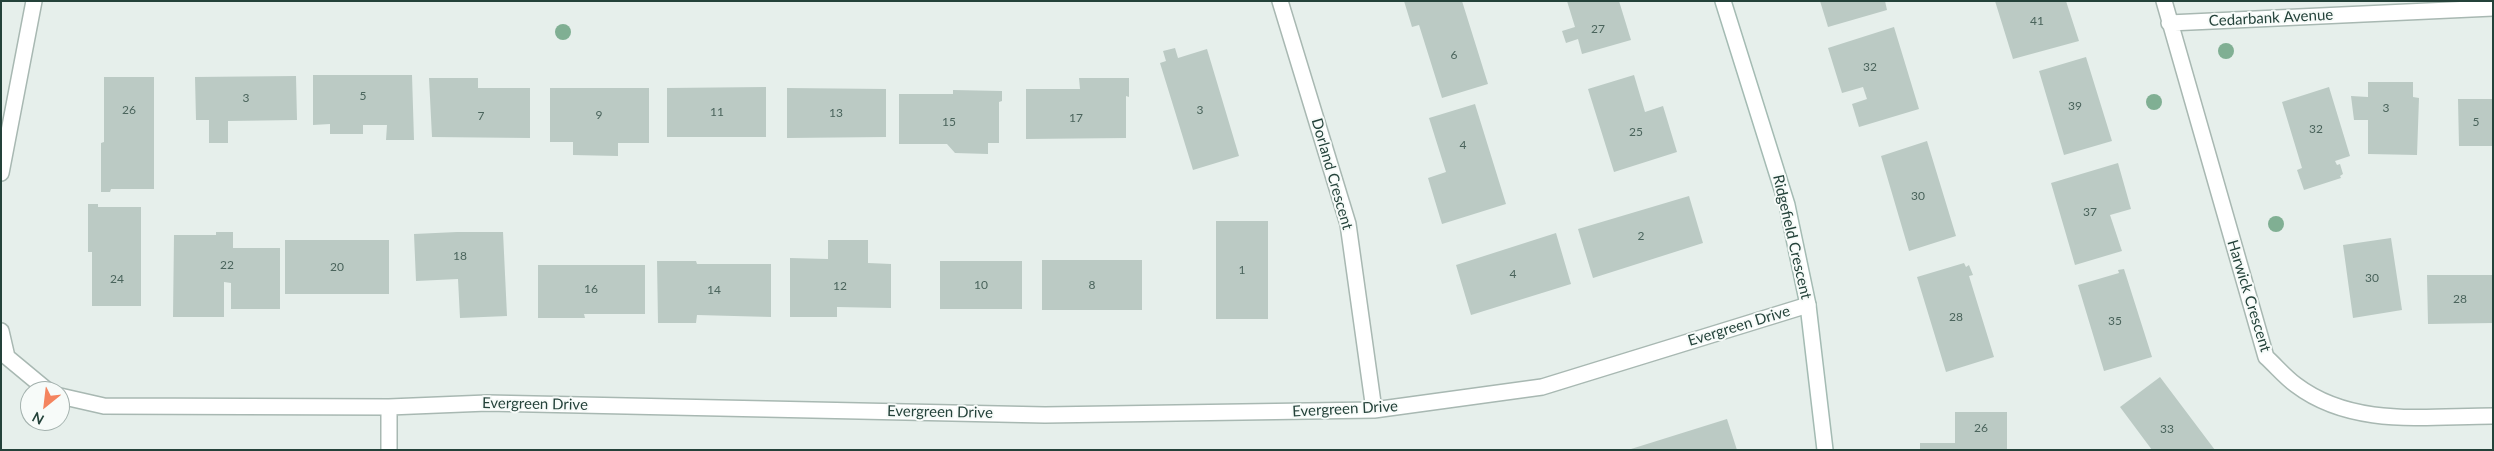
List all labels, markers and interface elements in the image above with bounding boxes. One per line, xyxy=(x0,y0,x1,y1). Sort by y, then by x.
street label: Cedarbank Avenue xyxy=(2208,6,2334,30)
house number: 41 xyxy=(2030,14,2044,28)
house number: 27 xyxy=(1591,22,1605,36)
house number: 6 xyxy=(1451,48,1457,62)
house number: 32 xyxy=(1863,60,1877,74)
house number: 5 xyxy=(360,89,366,103)
house number: 3 xyxy=(243,91,249,105)
house number: 39 xyxy=(2068,99,2082,113)
house number: 3 xyxy=(2383,101,2389,115)
house number: 26 xyxy=(122,103,136,117)
house number: 3 xyxy=(1197,103,1203,117)
house number: 11 xyxy=(710,105,724,119)
house number: 13 xyxy=(829,106,843,120)
house number: 9 xyxy=(596,108,602,122)
house number: 7 xyxy=(478,109,484,123)
house number: 17 xyxy=(1069,111,1083,125)
house number: 15 xyxy=(942,115,956,129)
house number: 5 xyxy=(2473,115,2479,129)
street label: Dorland Crescent xyxy=(1307,116,1357,232)
house number: 32 xyxy=(2309,122,2323,136)
house number: 25 xyxy=(1629,125,1643,139)
house number: 4 xyxy=(1460,138,1466,152)
street label: Ridgefield Crescent xyxy=(1769,173,1815,301)
house number: 30 xyxy=(1911,189,1925,203)
house number: 37 xyxy=(2083,205,2097,219)
house number: 2 xyxy=(1638,229,1644,243)
street label: Harwick Crescent xyxy=(2223,238,2275,354)
house number: 18 xyxy=(453,249,467,263)
house number: 22 xyxy=(220,258,234,272)
house number: 20 xyxy=(330,260,344,274)
house number: 1 xyxy=(1239,263,1245,277)
house number: 4 xyxy=(1510,267,1516,281)
house number: 30 xyxy=(2365,271,2379,285)
house number: 24 xyxy=(110,272,124,286)
house number: 10 xyxy=(974,278,988,292)
house number: 8 xyxy=(1089,278,1095,292)
house number: 12 xyxy=(833,279,847,293)
house number: 16 xyxy=(584,282,598,296)
house number: 14 xyxy=(707,283,721,297)
house number: 28 xyxy=(2453,292,2467,306)
street label: Evergreen Drive xyxy=(1686,302,1792,350)
house number: 28 xyxy=(1949,310,1963,324)
house number: 35 xyxy=(2108,314,2122,328)
north arrow xyxy=(20,381,70,431)
street label: Evergreen Drive xyxy=(482,394,588,414)
street label: Evergreen Drive xyxy=(1292,397,1398,421)
street label: Evergreen Drive xyxy=(887,402,993,422)
text: N xyxy=(29,409,47,429)
house number: 26 xyxy=(1974,421,1988,435)
house number: 33 xyxy=(2160,422,2174,436)

